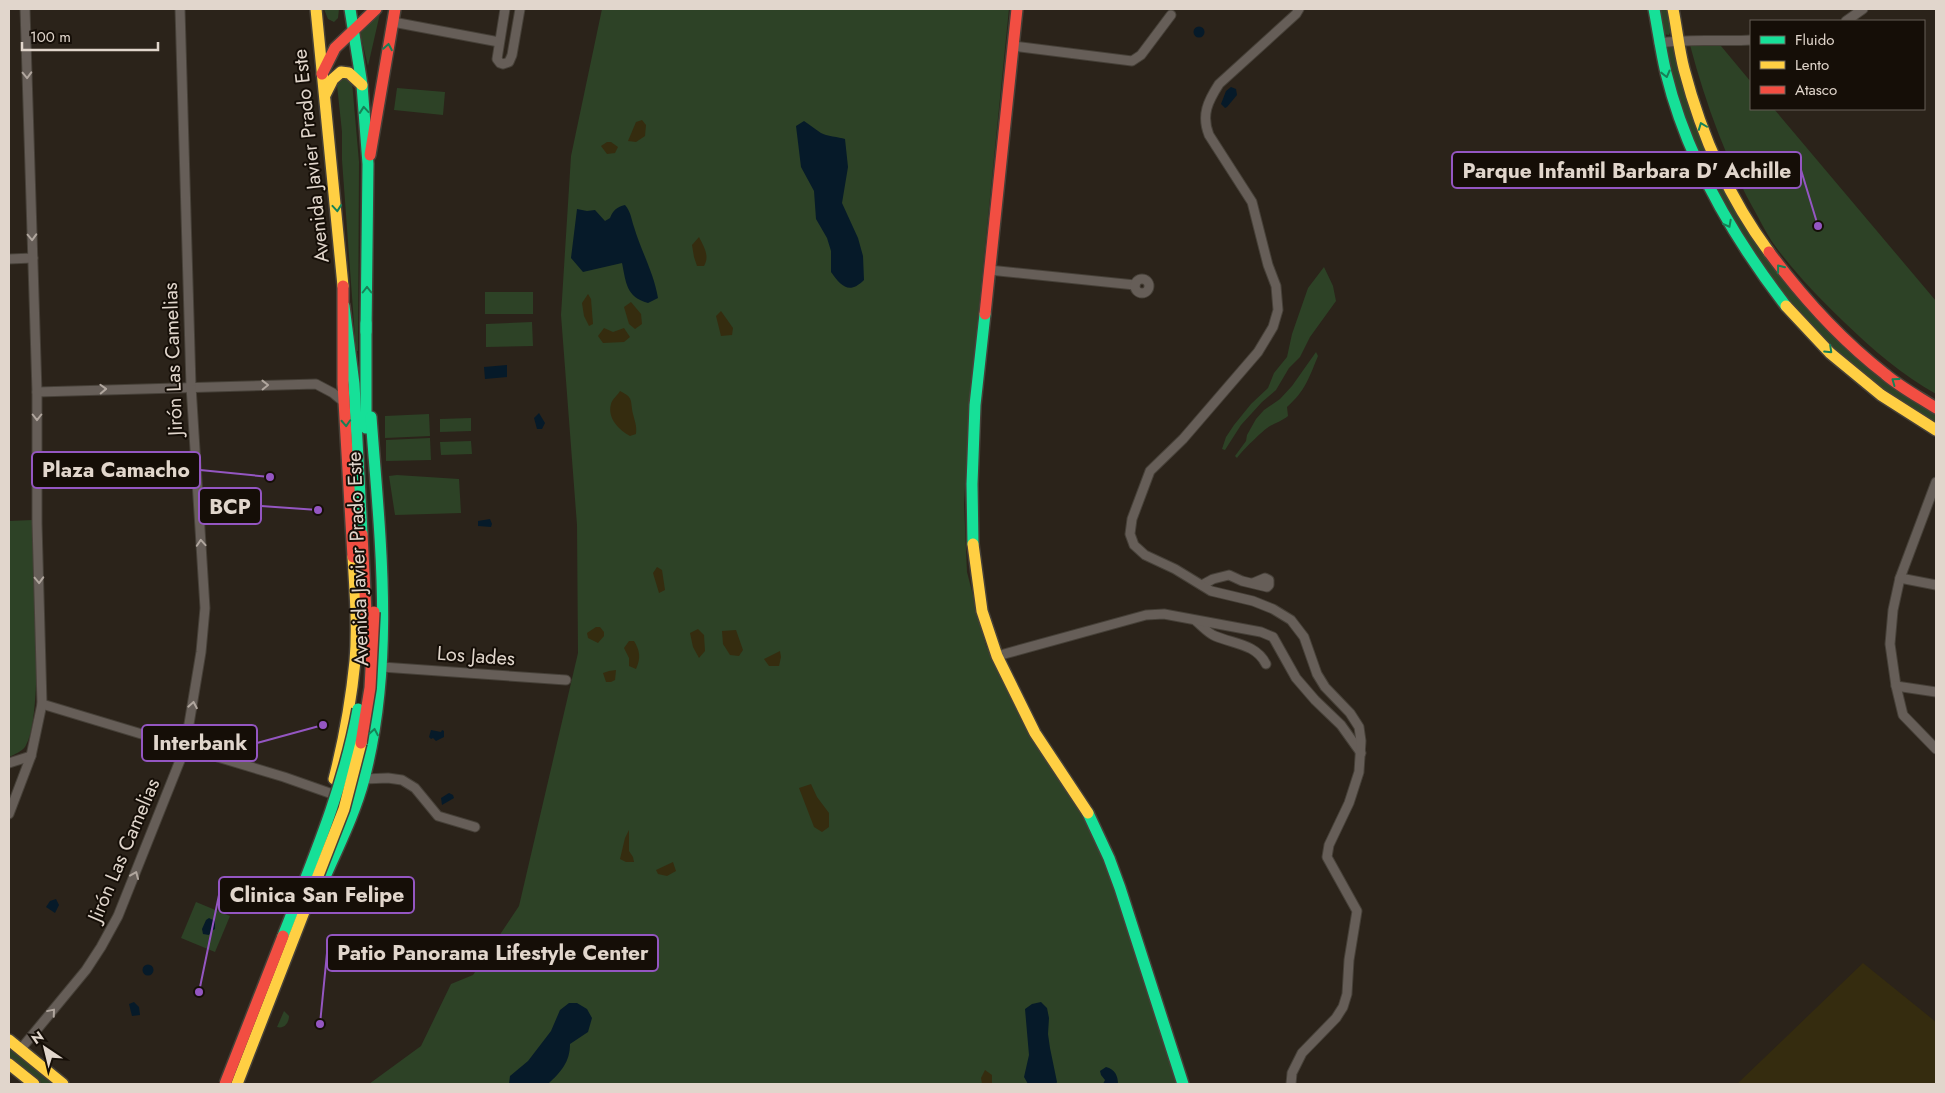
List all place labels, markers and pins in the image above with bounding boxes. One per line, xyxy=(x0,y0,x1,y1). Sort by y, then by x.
callout: Parque Infantil Barbara D' Achille xyxy=(1452,152,1801,188)
callout: Plaza Camacho xyxy=(32,452,200,488)
callout: BCP xyxy=(199,488,261,524)
callout: Interbank xyxy=(142,725,257,761)
callout: Clinica San Felipe xyxy=(219,877,414,913)
callout: Patio Panorama Lifestyle Center xyxy=(327,935,658,971)

